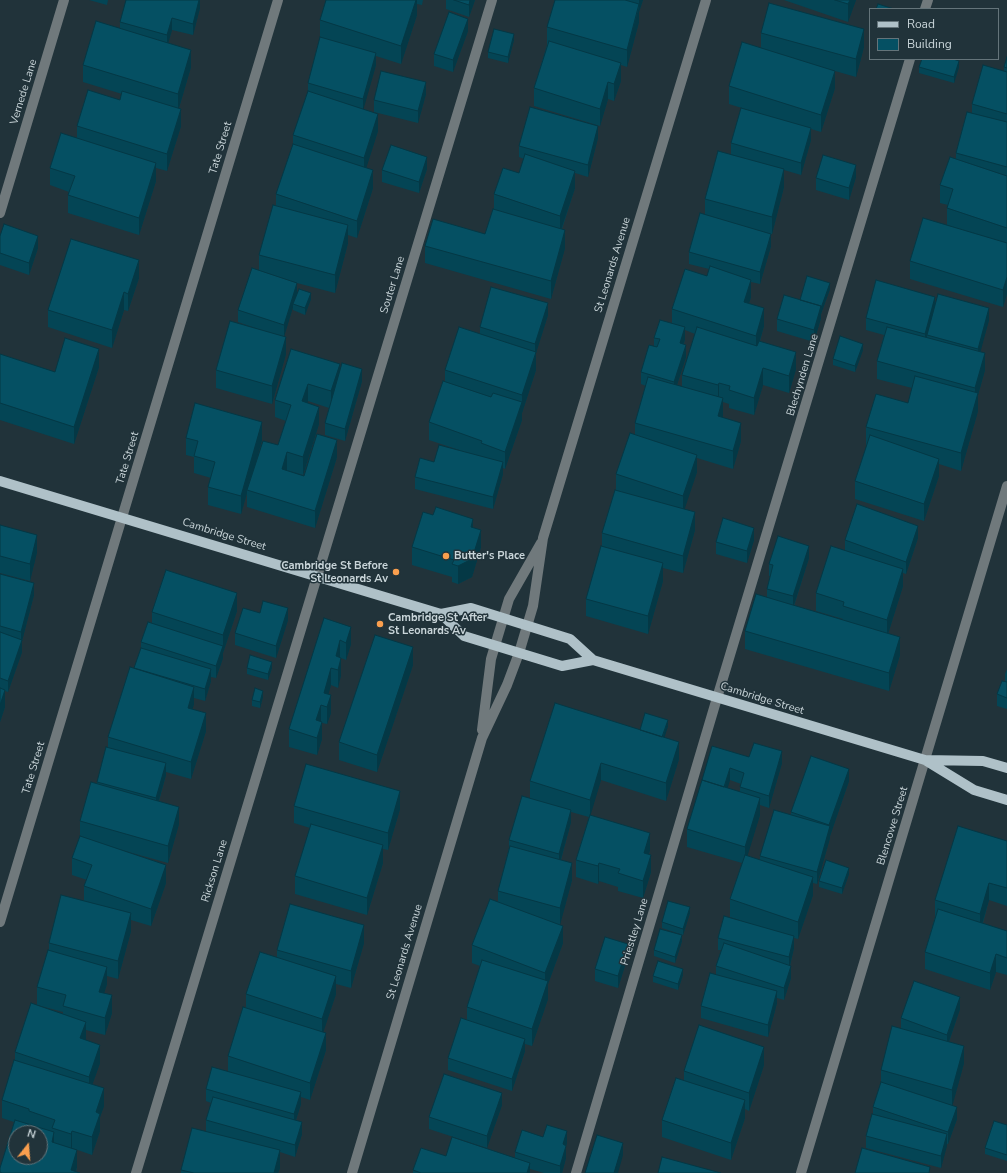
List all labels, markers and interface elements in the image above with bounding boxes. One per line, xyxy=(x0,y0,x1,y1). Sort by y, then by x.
legend xyxy=(869,8,999,60)
text: Road xyxy=(907,16,935,32)
text: Building xyxy=(907,36,952,52)
street label: Vernede Lane xyxy=(8,58,40,126)
street label: Tate Street xyxy=(207,120,235,176)
street label: St Leonards Avenue xyxy=(592,216,634,314)
street label: Souter Lane xyxy=(378,255,408,315)
street label: Blechynden Lane xyxy=(784,332,822,418)
street label: Tate Street xyxy=(114,430,142,486)
street label: Cambridge Street xyxy=(181,516,267,554)
place label: Butter's Place xyxy=(454,549,525,563)
marker: Butter's Place xyxy=(441,551,451,561)
place label: Cambridge St Before St Leonards Av xyxy=(281,559,388,585)
marker: Cambridge St Before St Leonards Av xyxy=(391,567,401,577)
place label: Cambridge St After St Leonards Av xyxy=(388,611,487,637)
marker: Cambridge St After St Leonards Av xyxy=(375,619,385,629)
street label: Cambridge Street xyxy=(719,680,805,718)
street label: Tate Street xyxy=(20,740,48,796)
street label: Blencowe Street xyxy=(875,785,911,867)
street label: Rickson Lane xyxy=(199,838,231,904)
street label: Priestley Lane xyxy=(619,897,651,967)
street label: St Leonards Avenue xyxy=(384,903,426,1001)
north arrow xyxy=(8,1125,48,1165)
text: N xyxy=(25,1126,37,1142)

